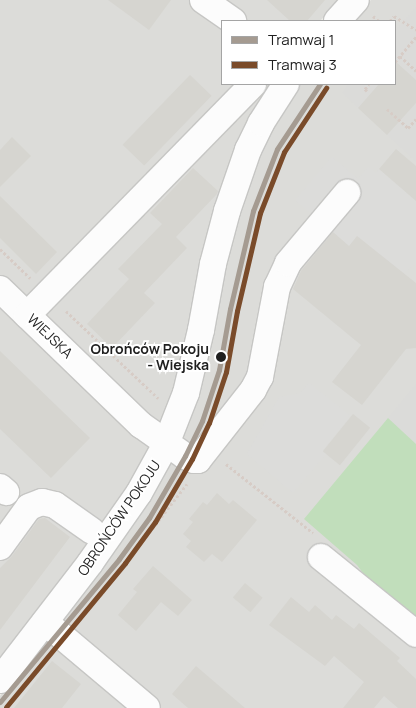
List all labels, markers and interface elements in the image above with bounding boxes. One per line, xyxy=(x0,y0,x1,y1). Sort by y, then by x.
legend xyxy=(221,20,396,85)
text: Tramwaj 1 xyxy=(268,29,334,50)
text: Tramwaj 3 xyxy=(268,54,337,75)
street label: WIEJSKA xyxy=(24,310,76,362)
place label: Obrońców Pokoju - Wiejska xyxy=(90,341,209,374)
marker: Obrońców Pokoju - Wiejska xyxy=(213,349,229,365)
street label: OBROŃCÓW POKOJU xyxy=(74,457,164,579)

